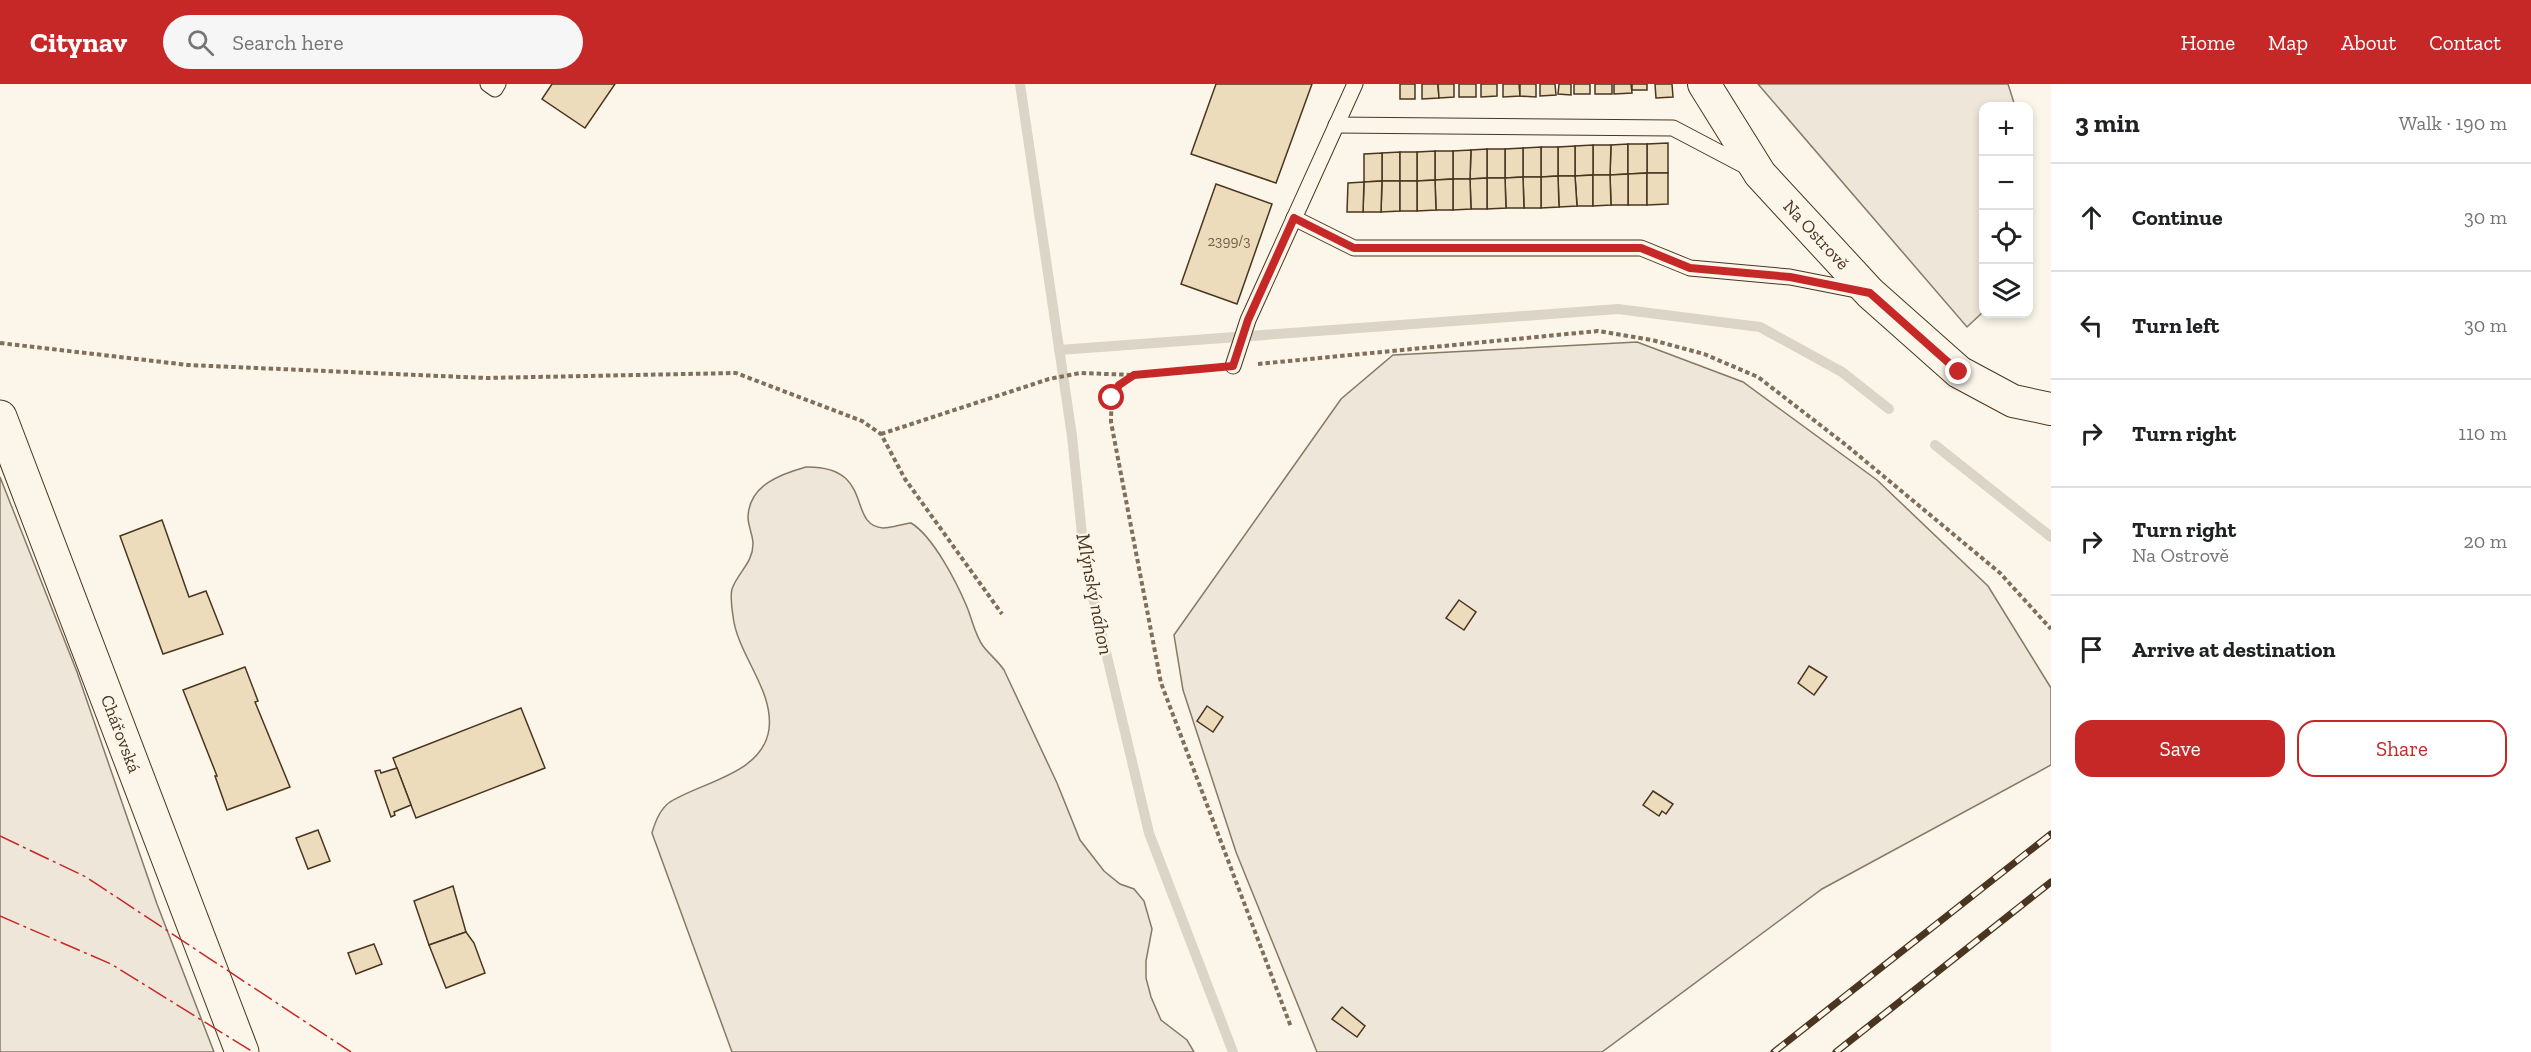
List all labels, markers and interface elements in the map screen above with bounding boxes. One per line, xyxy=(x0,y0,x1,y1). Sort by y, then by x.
search box xyxy=(163,15,583,69)
text: Citynav xyxy=(30,26,127,59)
icon: search xyxy=(184,26,217,59)
text: Search here xyxy=(232,29,344,56)
text: Home xyxy=(2181,30,2235,55)
text: Map xyxy=(2268,30,2308,55)
text: About xyxy=(2341,30,2396,55)
text: Contact xyxy=(2429,30,2501,55)
map controls xyxy=(1979,102,2033,318)
button: + xyxy=(1979,102,2033,156)
text: 3 min xyxy=(2075,107,2140,139)
text: Walk · 190 m xyxy=(2399,111,2507,135)
button: − xyxy=(1979,156,2033,210)
street label: Na Ostrově xyxy=(1779,195,1854,274)
icon: ahead xyxy=(2075,201,2108,234)
text: Continue xyxy=(2132,204,2223,231)
text: 30 m xyxy=(2464,205,2507,229)
button: locate xyxy=(1979,210,2033,264)
house number: 2399/3 xyxy=(1207,232,1251,250)
button: layers xyxy=(1979,264,2033,318)
icon: left xyxy=(2075,309,2108,342)
text: Turn left xyxy=(2132,312,2219,339)
text: 30 m xyxy=(2464,313,2507,337)
route end xyxy=(1945,358,1971,384)
route start xyxy=(1098,384,1124,410)
icon: right xyxy=(2075,417,2108,450)
text: Turn right xyxy=(2132,420,2236,447)
text: 110 m xyxy=(2458,421,2507,445)
text: Turn right xyxy=(2132,516,2236,543)
icon: right xyxy=(2075,525,2108,558)
text: 20 m xyxy=(2463,529,2507,553)
water label: Mlýnský náhon xyxy=(1071,531,1119,657)
text: Na Ostrově xyxy=(2132,543,2229,567)
icon: arrive xyxy=(2075,633,2108,666)
text: Arrive at destination xyxy=(2132,636,2335,663)
street label: Chářovská xyxy=(96,692,146,776)
button: Save xyxy=(2075,720,2285,777)
button: Share xyxy=(2297,720,2507,777)

